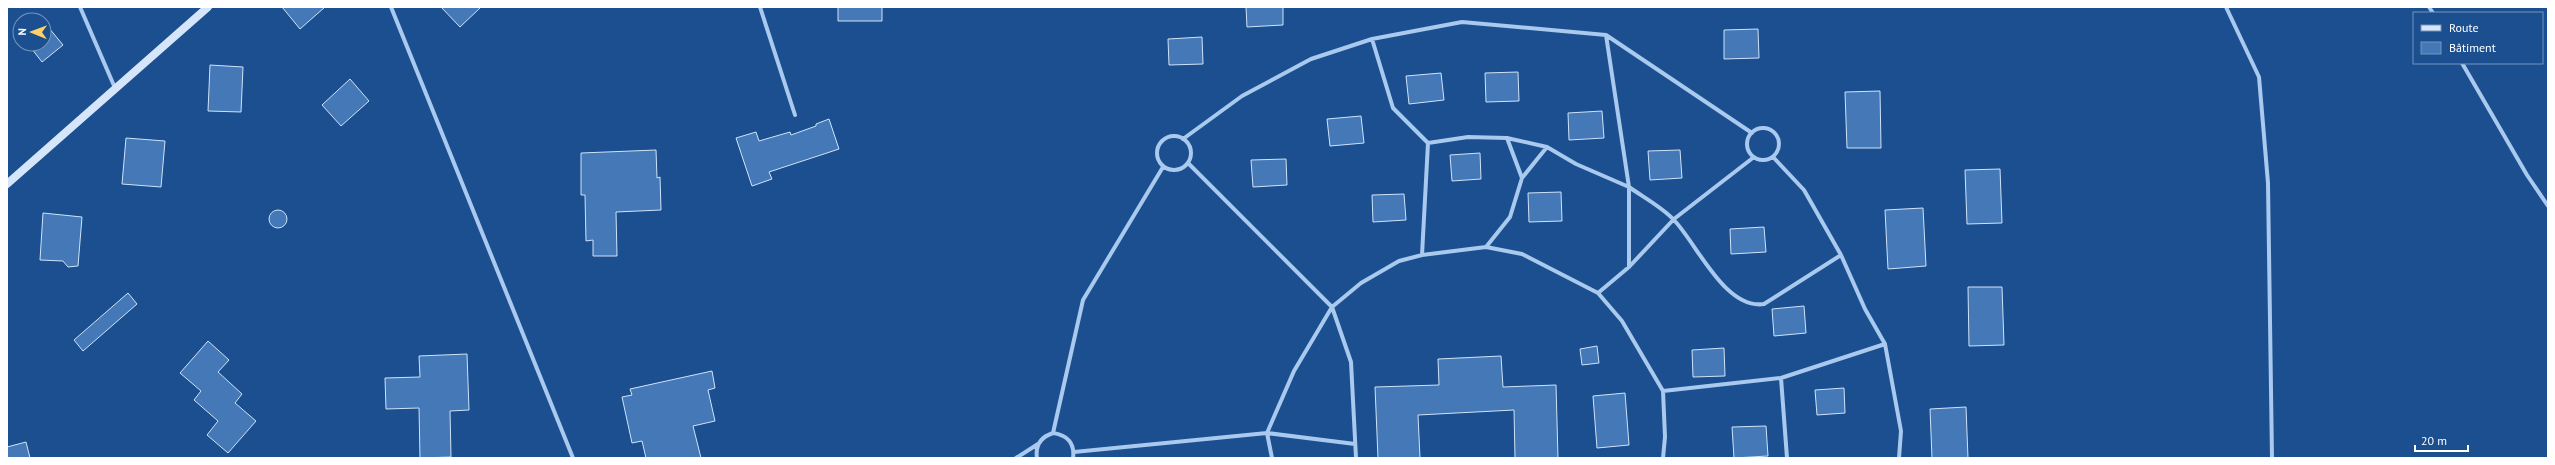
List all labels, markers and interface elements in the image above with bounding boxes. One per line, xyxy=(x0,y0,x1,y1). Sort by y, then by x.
north arrow xyxy=(12,12,52,52)
legend xyxy=(2413,12,2543,64)
text: Route xyxy=(2449,20,2479,35)
text: N xyxy=(15,28,29,36)
text: Bâtiment xyxy=(2449,40,2496,55)
scale bar xyxy=(2415,427,2468,453)
text: 20 m xyxy=(2421,433,2447,448)

